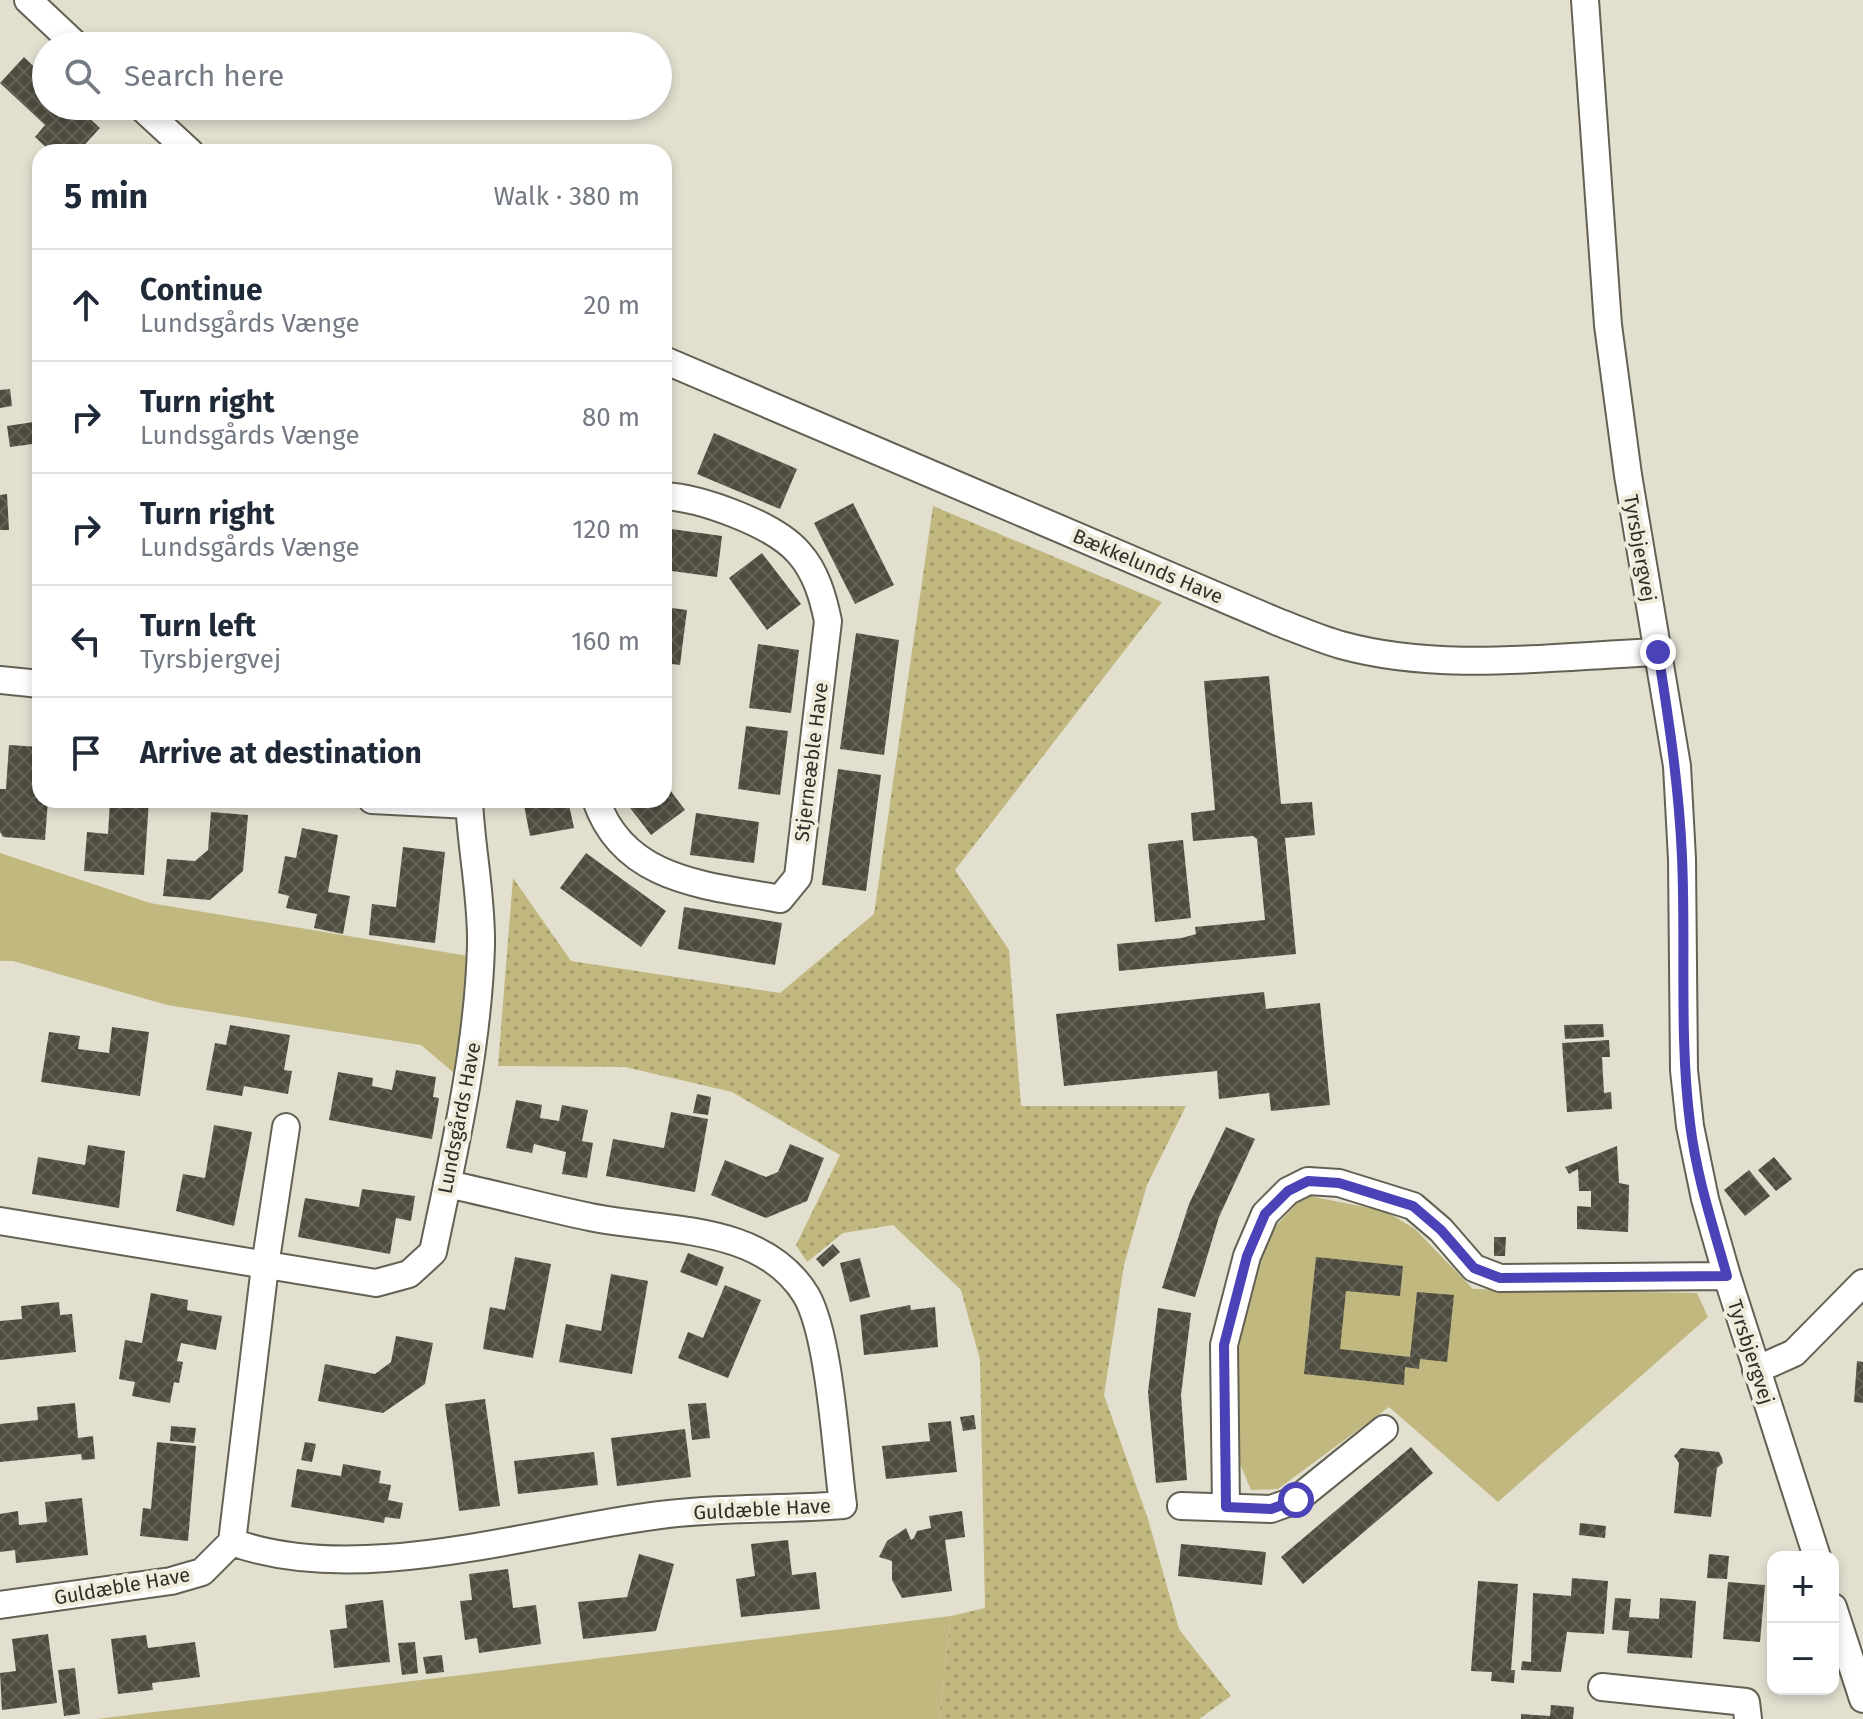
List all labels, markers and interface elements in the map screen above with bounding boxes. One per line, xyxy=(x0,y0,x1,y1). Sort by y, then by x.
search box xyxy=(32,32,672,120)
icon: search xyxy=(60,54,104,98)
text: Search here xyxy=(124,58,284,94)
text: 5 min xyxy=(64,176,148,217)
text: Walk · 380 m xyxy=(493,181,640,212)
text: Continue xyxy=(140,272,263,308)
icon: ahead xyxy=(64,283,108,327)
text: 20 m xyxy=(583,290,640,321)
text: Lundsgårds Vænge xyxy=(140,308,360,339)
text: Turn right xyxy=(140,384,275,420)
icon: right xyxy=(64,395,108,439)
text: 80 m xyxy=(582,402,640,433)
text: Lundsgårds Vænge xyxy=(140,420,360,451)
street label: Tyrsbjergvej xyxy=(1619,492,1661,604)
text: Turn right xyxy=(140,496,275,532)
icon: right xyxy=(64,507,108,551)
text: 120 m xyxy=(572,514,640,545)
street label: Bækkelunds Have xyxy=(1069,524,1227,608)
text: Lundsgårds Vænge xyxy=(140,532,360,563)
text: Turn left xyxy=(140,608,256,644)
icon: left xyxy=(64,619,108,663)
text: 160 m xyxy=(571,626,640,657)
route end xyxy=(1640,634,1676,670)
text: Tyrsbjergvej xyxy=(140,644,281,675)
street label: Stjerneæble Have xyxy=(789,681,833,843)
icon: arrive xyxy=(64,731,108,775)
text: Arrive at destination xyxy=(140,735,422,771)
street label: Lundsgårds Have xyxy=(433,1040,485,1196)
street label: Tyrsbjergvej xyxy=(1723,1297,1779,1407)
route start xyxy=(1278,1482,1314,1518)
street label: Guldæble Have xyxy=(693,1493,831,1525)
map controls xyxy=(1767,1551,1839,1695)
button: + xyxy=(1767,1551,1839,1623)
street label: Guldæble Have xyxy=(52,1562,192,1610)
button: − xyxy=(1767,1623,1839,1695)

